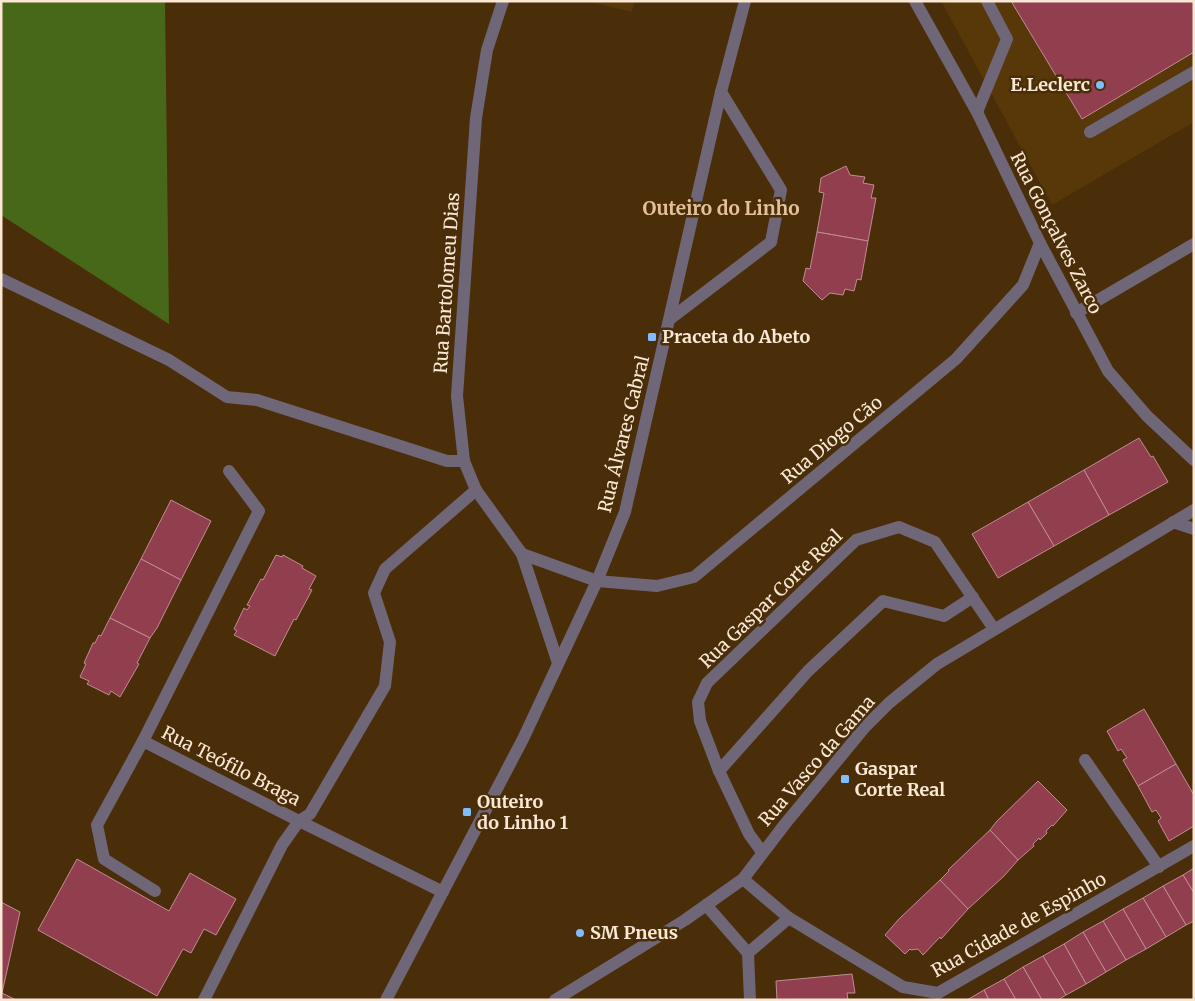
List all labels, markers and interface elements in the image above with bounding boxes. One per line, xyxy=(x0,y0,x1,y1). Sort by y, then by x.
place label: E.Leclerc xyxy=(1010,73,1090,96)
marker: E.Leclerc xyxy=(1094,79,1106,91)
street label: Rua Gonçalves Zarco xyxy=(1006,148,1107,318)
street label: Rua Bartolomeu Dias xyxy=(429,191,464,374)
district label: Outeiro do Linho xyxy=(642,196,800,220)
place label: Praceta do Abeto xyxy=(662,325,810,348)
marker: Praceta do Abeto xyxy=(646,331,658,343)
street label: Rua Álvares Cabral xyxy=(593,352,654,515)
street label: Rua Diogo Cão xyxy=(776,391,887,489)
street label: Rua Gaspar Corte Real xyxy=(694,524,847,673)
street label: Rua Vasco da Gama xyxy=(754,690,880,831)
street label: Rua Teófilo Braga xyxy=(158,721,305,811)
place label: Gaspar Corte Real xyxy=(855,757,945,801)
marker: Gaspar Corte Real xyxy=(839,773,851,785)
place label: Outeiro do Linho 1 xyxy=(477,790,568,834)
marker: Outeiro do Linho 1 xyxy=(461,806,473,818)
street label: Rua Cidade de Espinho xyxy=(927,867,1110,982)
place label: SM Pneus xyxy=(590,921,678,944)
marker: SM Pneus xyxy=(574,927,586,939)

